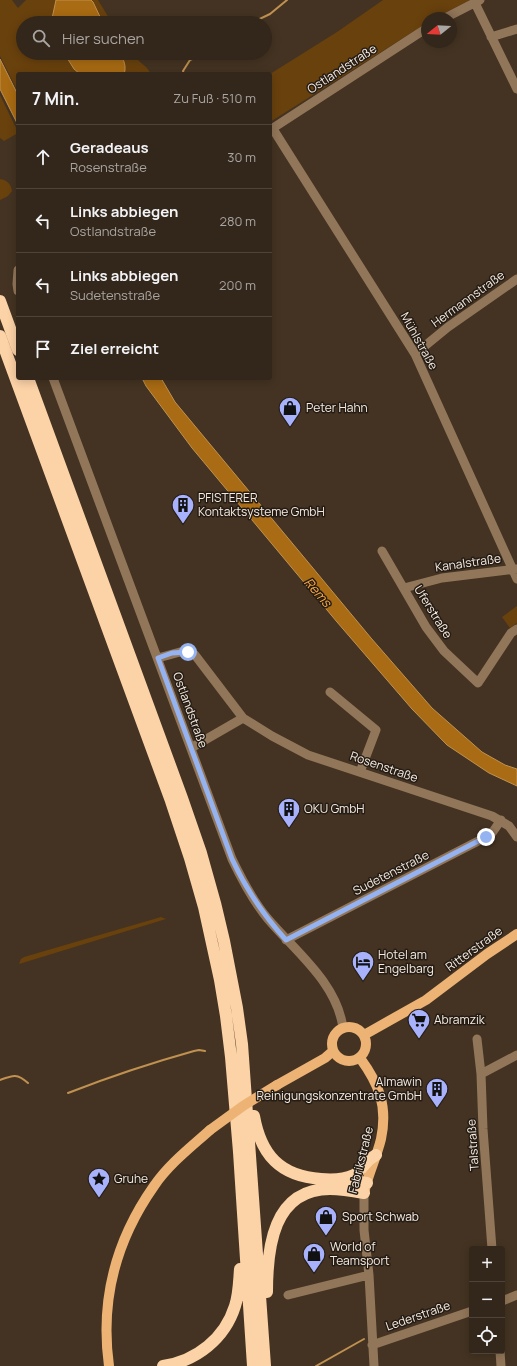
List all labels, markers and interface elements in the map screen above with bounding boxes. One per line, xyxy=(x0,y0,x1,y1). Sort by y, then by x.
north arrow xyxy=(421,12,457,48)
search box xyxy=(16,16,272,60)
icon: search xyxy=(30,27,52,49)
text: Hier suchen xyxy=(62,28,144,49)
street label: Ostlandstraße xyxy=(304,40,380,97)
text: 7 Min. xyxy=(32,87,80,110)
text: Zu Fuß · 510 m xyxy=(173,89,256,107)
text: Geradeaus xyxy=(70,137,149,158)
icon: ahead xyxy=(32,146,54,168)
text: 30 m xyxy=(227,148,256,166)
text: Rosenstraße xyxy=(70,158,147,176)
text: Links abbiegen xyxy=(70,201,178,222)
icon: left xyxy=(32,210,54,232)
text: 280 m xyxy=(219,212,256,230)
text: Ostlandstraße xyxy=(70,222,156,240)
text: Links abbiegen xyxy=(70,265,178,286)
street label: Hermannstraße xyxy=(428,266,508,331)
icon: left xyxy=(32,274,54,296)
text: 200 m xyxy=(219,276,256,294)
text: Sudetenstraße xyxy=(70,286,160,304)
street label: Mühlstraße xyxy=(397,309,442,373)
icon: arrive xyxy=(32,338,54,360)
text: Ziel erreicht xyxy=(70,338,159,359)
shop icon: Peter Hahn xyxy=(277,395,303,428)
place label: Peter Hahn xyxy=(306,399,368,416)
place label: PFISTERER Kontaktsysteme GmbH xyxy=(198,489,325,520)
building icon: PFISTERER Kontaktsysteme GmbH xyxy=(170,492,196,525)
street label: Kanalstraße xyxy=(434,549,502,576)
water label: Rems xyxy=(300,573,337,611)
street label: Uferstraße xyxy=(410,582,456,642)
route start xyxy=(179,643,197,661)
street label: Ostlandstraße xyxy=(169,670,212,750)
street label: Rosenstraße xyxy=(348,747,420,786)
building icon: OKU GmbH xyxy=(276,796,302,829)
place label: OKU GmbH xyxy=(304,800,365,817)
route end xyxy=(477,828,495,846)
street label: Sudetenstraße xyxy=(350,846,432,899)
street label: Ritterstraße xyxy=(442,922,506,975)
place label: Hotel am Engelbarg xyxy=(378,946,434,977)
hotel icon: Hotel am Engelbarg xyxy=(350,949,376,982)
supermarket icon: Abramzik xyxy=(406,1007,432,1040)
place label: Abramzik xyxy=(434,1011,486,1028)
place label: Almawin Reinigungskonzentrate GmbH xyxy=(257,1073,422,1104)
building icon: Almawin Reinigungskonzentrate GmbH xyxy=(424,1076,450,1109)
street label: Talstraße xyxy=(462,1119,483,1171)
street label: Fabrikstraße xyxy=(344,1125,377,1195)
place icon: Gruhe xyxy=(86,1166,112,1199)
place label: Gruhe xyxy=(114,1170,148,1187)
shop icon: Sport Schwab xyxy=(313,1204,339,1237)
place label: Sport Schwab xyxy=(342,1208,419,1225)
place label: World of Teamsport xyxy=(330,1238,390,1269)
shop icon: World of Teamsport xyxy=(301,1241,327,1274)
map controls xyxy=(469,1246,505,1354)
button: + xyxy=(469,1246,505,1282)
button: − xyxy=(469,1282,505,1318)
street label: Lederstraße xyxy=(383,1297,452,1335)
button: locate xyxy=(469,1318,505,1354)

